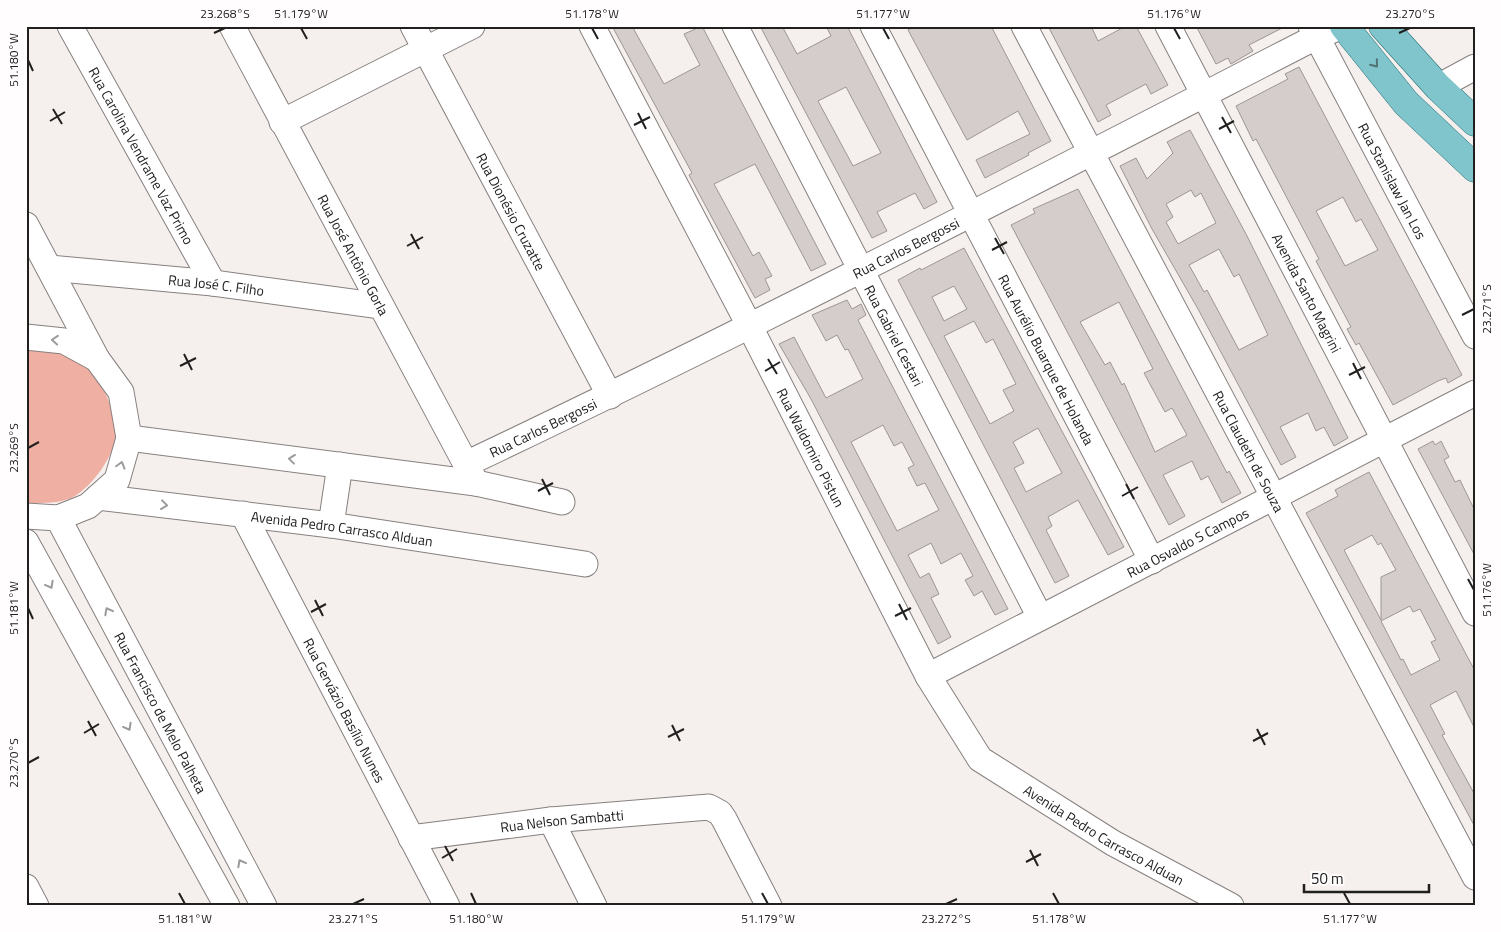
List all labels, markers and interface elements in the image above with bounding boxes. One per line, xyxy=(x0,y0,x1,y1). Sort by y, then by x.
text: 23.268°S xyxy=(200,4,250,23)
text: 51.179°W xyxy=(274,4,328,23)
text: 51.178°W xyxy=(565,4,619,23)
text: 51.177°W xyxy=(856,4,910,23)
text: 51.176°W xyxy=(1147,4,1201,23)
text: 23.270°S xyxy=(1385,4,1435,23)
text: 51.180°W xyxy=(4,33,23,87)
one-way arrow xyxy=(1369,58,1377,67)
street label: Rua Carolina Vendrame Vaz Primo xyxy=(84,63,200,248)
street label: Rua Stanislaw Jan Los xyxy=(1353,119,1432,243)
street label: Rua Dionésio Cruzatte xyxy=(472,149,552,274)
street label: Rua José Antônio Gorla xyxy=(313,190,395,319)
street label: Rua Carlos Bergossi xyxy=(849,212,962,283)
street label: Avenida Santo Magrini xyxy=(1268,229,1347,356)
street label: Rua José C. Filho xyxy=(167,268,266,300)
street label: Rua Aurélio Buarque de Holanda xyxy=(994,270,1100,448)
street label: Rua Gabriel Cestari xyxy=(860,281,929,390)
text: 23.271°S xyxy=(1477,284,1496,334)
one-way arrow xyxy=(51,334,59,345)
street label: Rua Waldomiro Pistun xyxy=(772,384,851,511)
street label: Rua Claudeth de Souza xyxy=(1208,387,1290,515)
street label: Rua Carlos Bergossi xyxy=(485,392,600,462)
text: 23.269°S xyxy=(4,423,23,473)
one-way arrow xyxy=(288,454,296,464)
one-way arrow xyxy=(115,460,126,469)
one-way arrow xyxy=(160,499,168,510)
street label: Rua Osvaldo S Campos xyxy=(1123,501,1252,582)
street label: Avenida Pedro Carrasco Alduan xyxy=(250,505,434,551)
text: 51.176°W xyxy=(1477,563,1496,617)
one-way arrow xyxy=(44,579,54,588)
text: 51.181°W xyxy=(4,581,23,635)
one-way arrow xyxy=(104,607,114,616)
street label: Rua Francisco de Melo Palheta xyxy=(110,628,213,797)
street label: Rua Gervázio Basílio Nunes xyxy=(299,634,391,786)
one-way arrow xyxy=(122,722,132,731)
text: 23.270°S xyxy=(4,738,23,788)
street label: Avenida Pedro Carrasco Alduan xyxy=(1020,779,1188,890)
street label: Rua Nelson Sambatti xyxy=(499,804,624,837)
one-way arrow xyxy=(238,859,248,868)
scale bar xyxy=(1304,862,1428,894)
text: 50 m xyxy=(1311,867,1344,890)
text: 51.181°W xyxy=(158,909,212,928)
text: 23.271°S xyxy=(328,909,378,928)
text: 51.180°W xyxy=(449,909,503,928)
text: 51.179°W xyxy=(741,909,795,928)
text: 23.272°S xyxy=(921,909,971,928)
text: 51.178°W xyxy=(1032,909,1086,928)
text: 51.177°W xyxy=(1323,909,1377,928)

